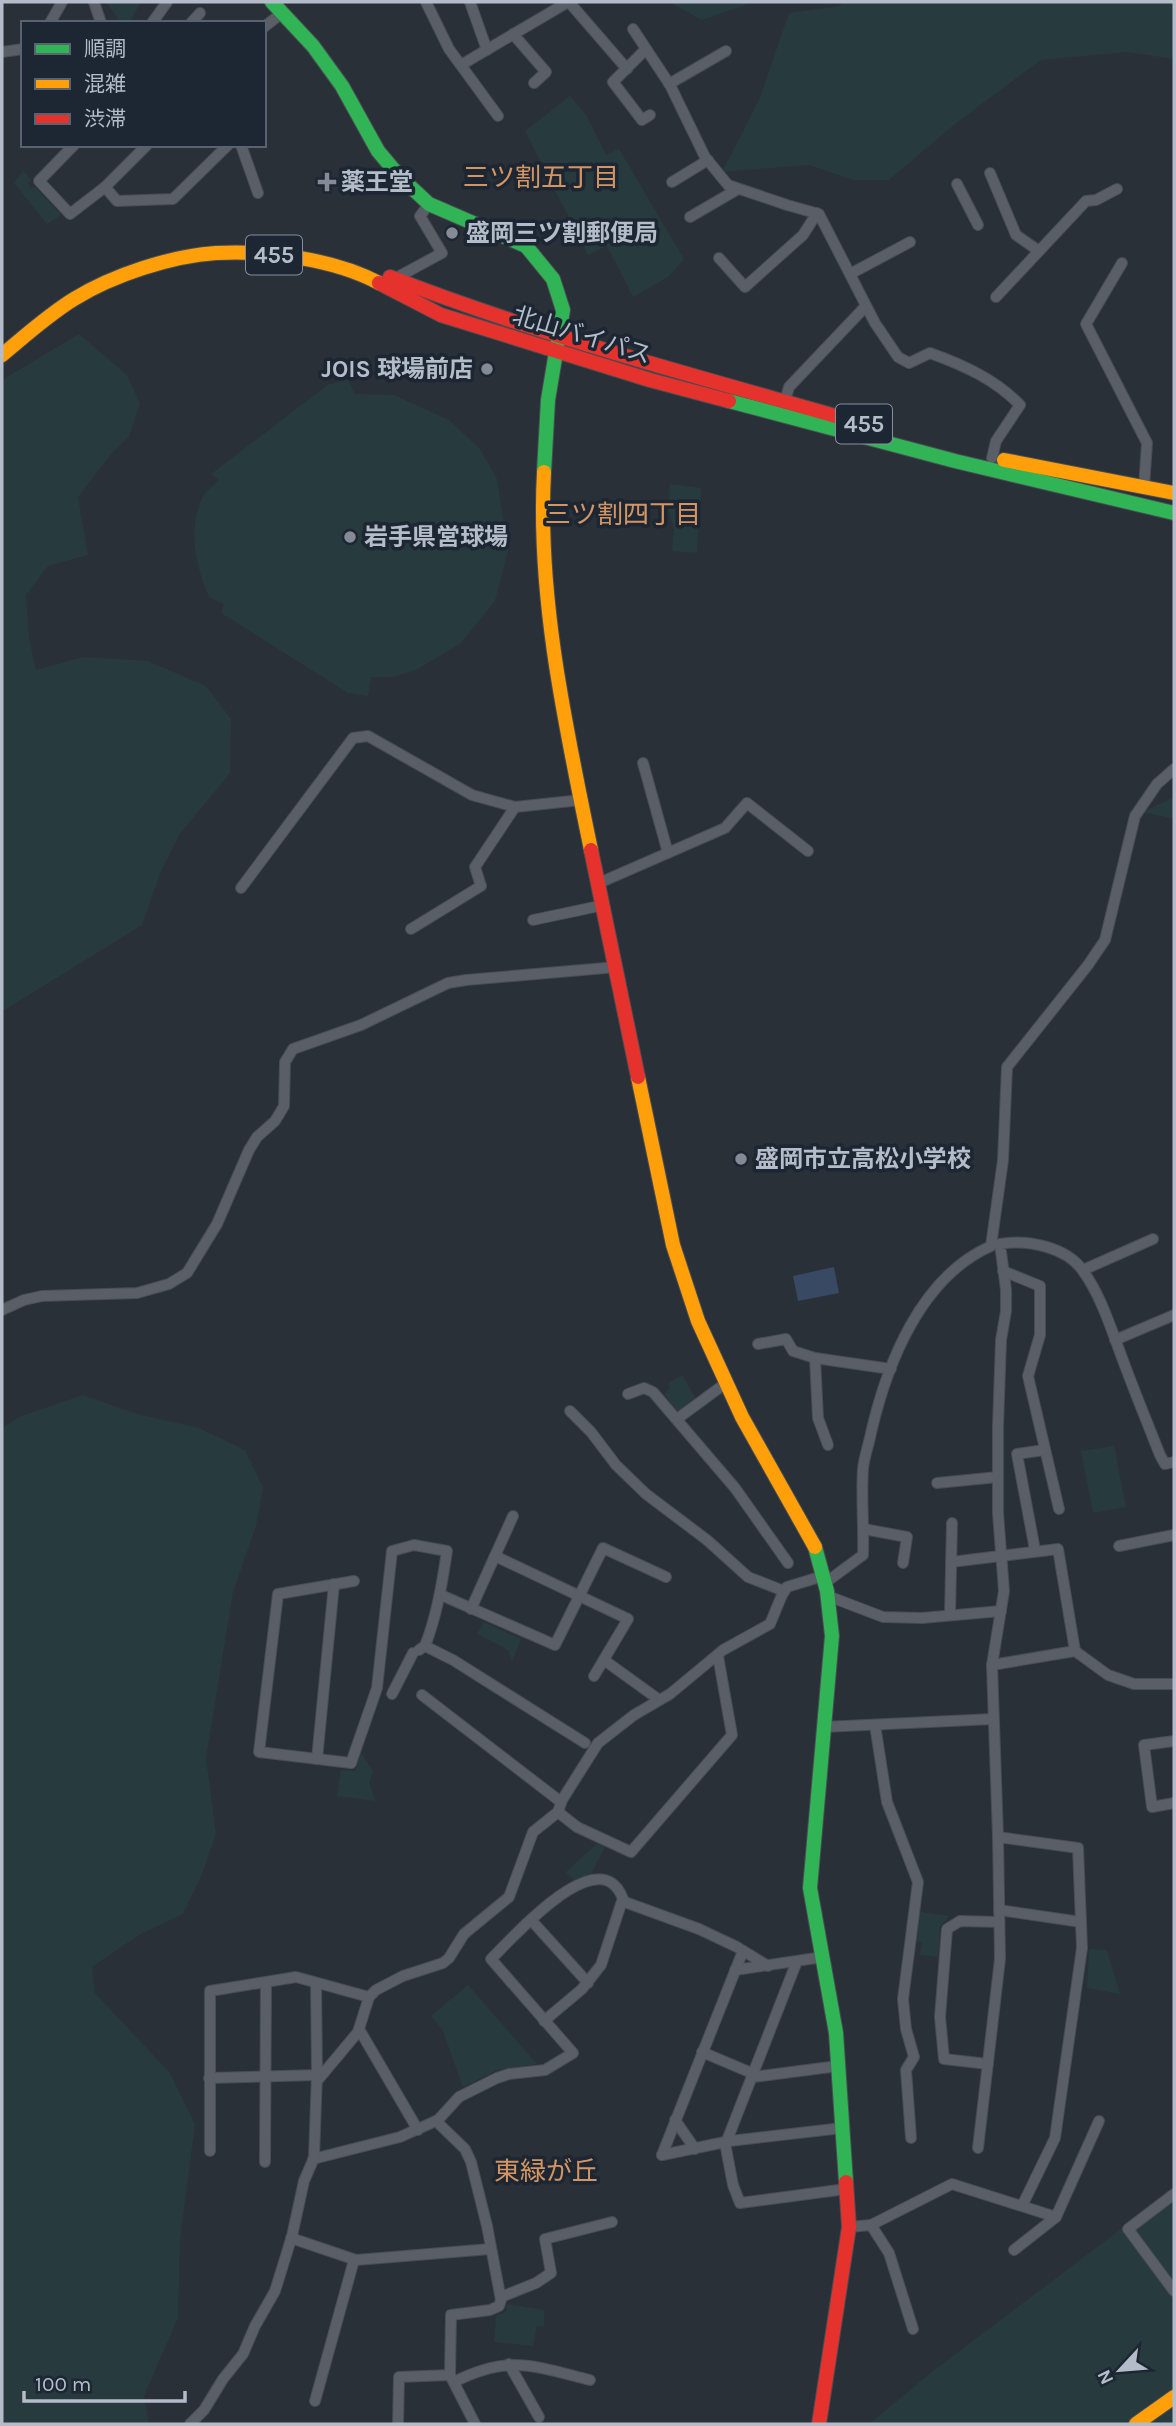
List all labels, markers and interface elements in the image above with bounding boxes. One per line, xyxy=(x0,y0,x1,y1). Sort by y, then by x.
legend xyxy=(21,21,266,147)
text: 順調 xyxy=(84,37,126,61)
text: 混雑 xyxy=(84,72,126,96)
text: 渋滞 xyxy=(84,107,126,131)
district label: 三ツ割五丁目 xyxy=(463,162,619,193)
place label: 薬王堂 xyxy=(341,168,413,196)
marker: 薬王堂 xyxy=(319,174,335,190)
place label: 盛岡三ツ割郵便局 xyxy=(466,219,658,247)
marker: 盛岡三ツ割郵便局 xyxy=(444,225,460,241)
road number: 455 xyxy=(246,236,302,274)
street label: 北山バイパス xyxy=(509,301,655,369)
place label: JOIS 球場前店 xyxy=(321,355,473,383)
marker: JOIS 球場前店 xyxy=(479,361,495,377)
road number: 455 xyxy=(836,404,892,444)
district label: 三ツ割四丁目 xyxy=(545,499,701,530)
place label: 岩手県営球場 xyxy=(364,523,508,551)
marker: 岩手県営球場 xyxy=(342,529,358,545)
place label: 盛岡市立高松小学校 xyxy=(755,1145,971,1173)
marker: 盛岡市立高松小学校 xyxy=(733,1151,749,1167)
district label: 東緑が丘 xyxy=(494,2156,598,2187)
north arrow xyxy=(1085,2335,1155,2405)
scale bar xyxy=(24,2360,186,2404)
text: N xyxy=(1093,2366,1118,2388)
text: 100 m xyxy=(35,2372,92,2396)

